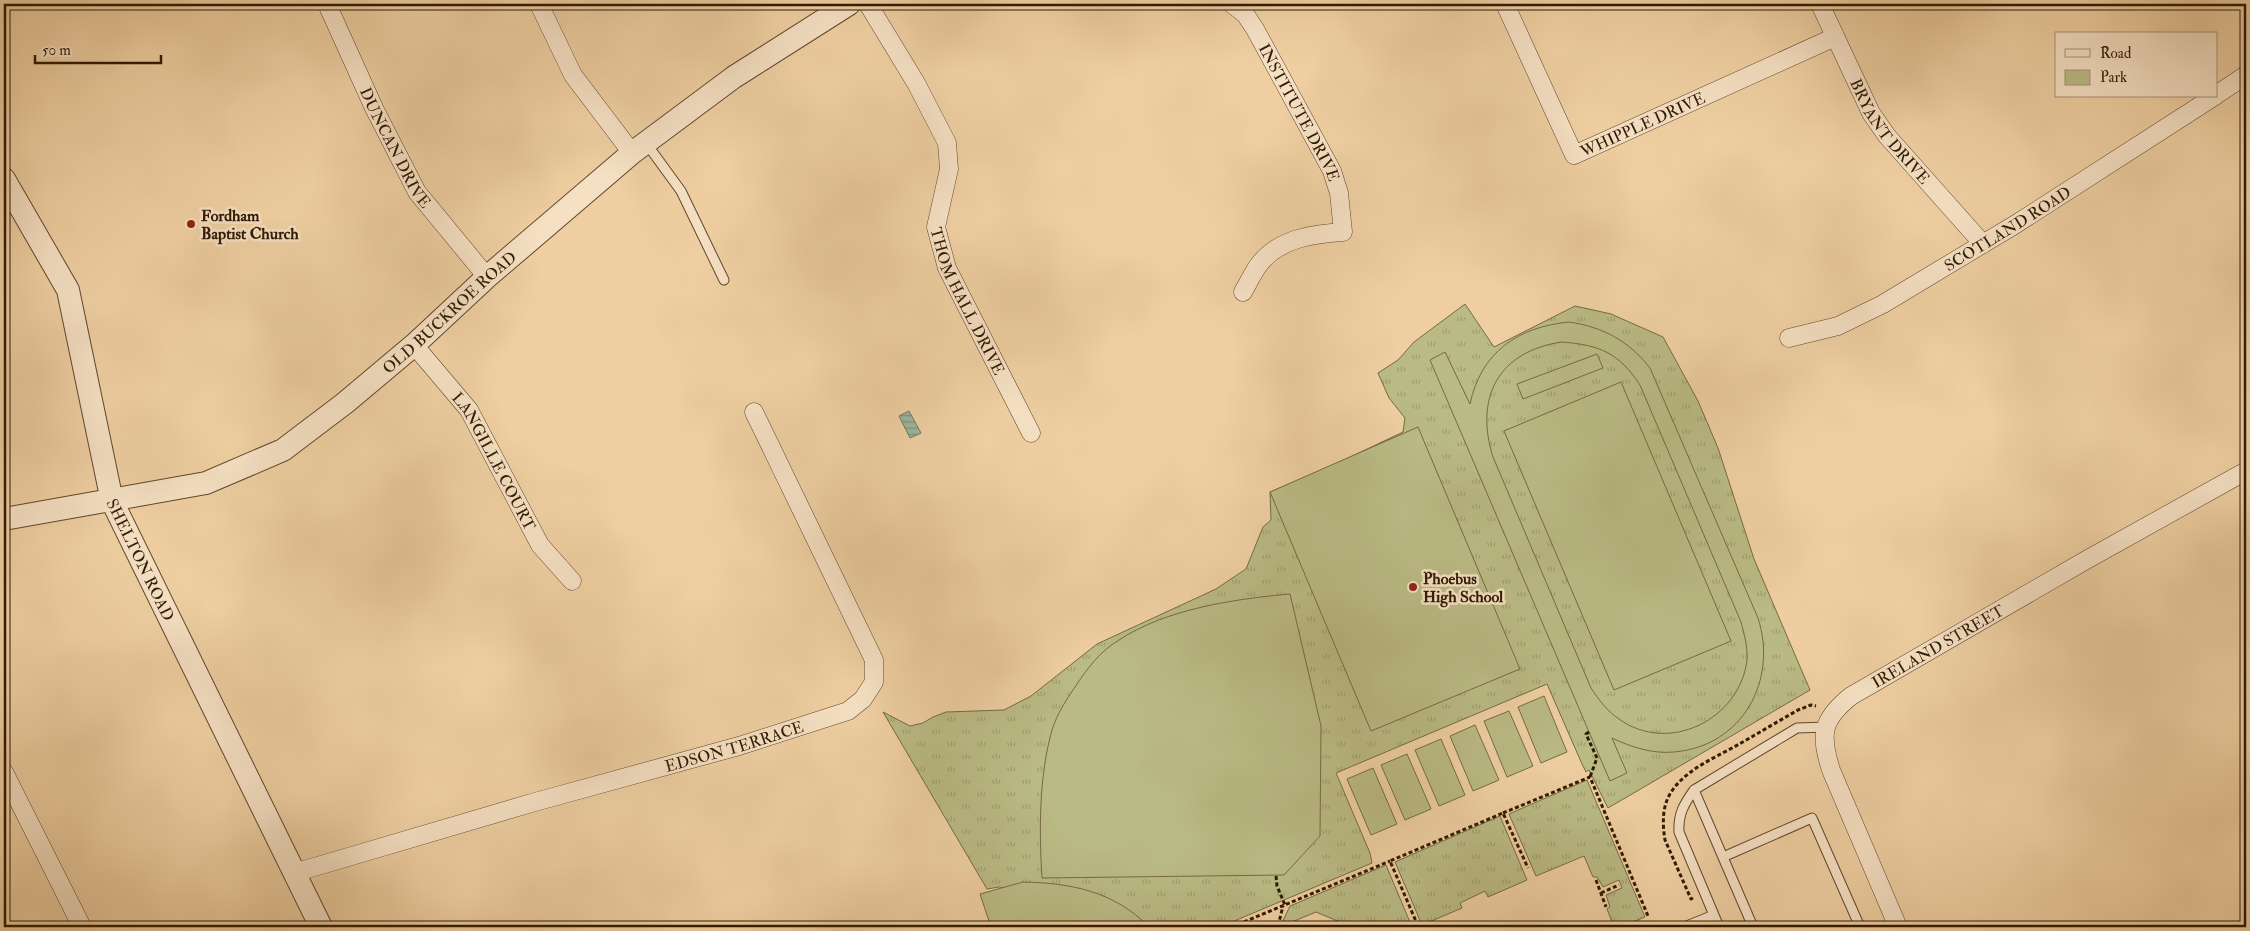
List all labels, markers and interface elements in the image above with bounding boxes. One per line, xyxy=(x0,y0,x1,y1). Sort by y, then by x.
scale bar xyxy=(35,32,161,64)
legend xyxy=(2055,32,2218,98)
street label: INSTITUTE DRIVE xyxy=(1254,40,1344,184)
text: 50 m xyxy=(42,41,71,60)
text: Road xyxy=(2100,44,2132,63)
text: Park xyxy=(2100,68,2127,87)
street label: BRYANT DRIVE xyxy=(1845,76,1934,188)
street label: DUNCAN DRIVE xyxy=(355,84,435,212)
street label: WHIPPLE DRIVE xyxy=(1576,88,1708,162)
street label: SCOTLAND ROAD xyxy=(1941,182,2075,276)
place label: Fordham Baptist Church xyxy=(201,206,299,245)
marker: Fordham Baptist Church xyxy=(185,218,197,230)
street label: THOM HALL DRIVE xyxy=(926,225,1009,378)
street label: OLD BUCKROE ROAD xyxy=(379,247,521,378)
street label: LANGILLE COURT xyxy=(447,388,540,534)
street label: SHELTON ROAD xyxy=(101,496,178,625)
place label: Phoebus High School xyxy=(1423,569,1504,608)
marker: Phoebus High School xyxy=(1407,581,1419,593)
street label: IRELAND STREET xyxy=(1868,601,2008,693)
street label: EDSON TERRACE xyxy=(663,717,806,777)

